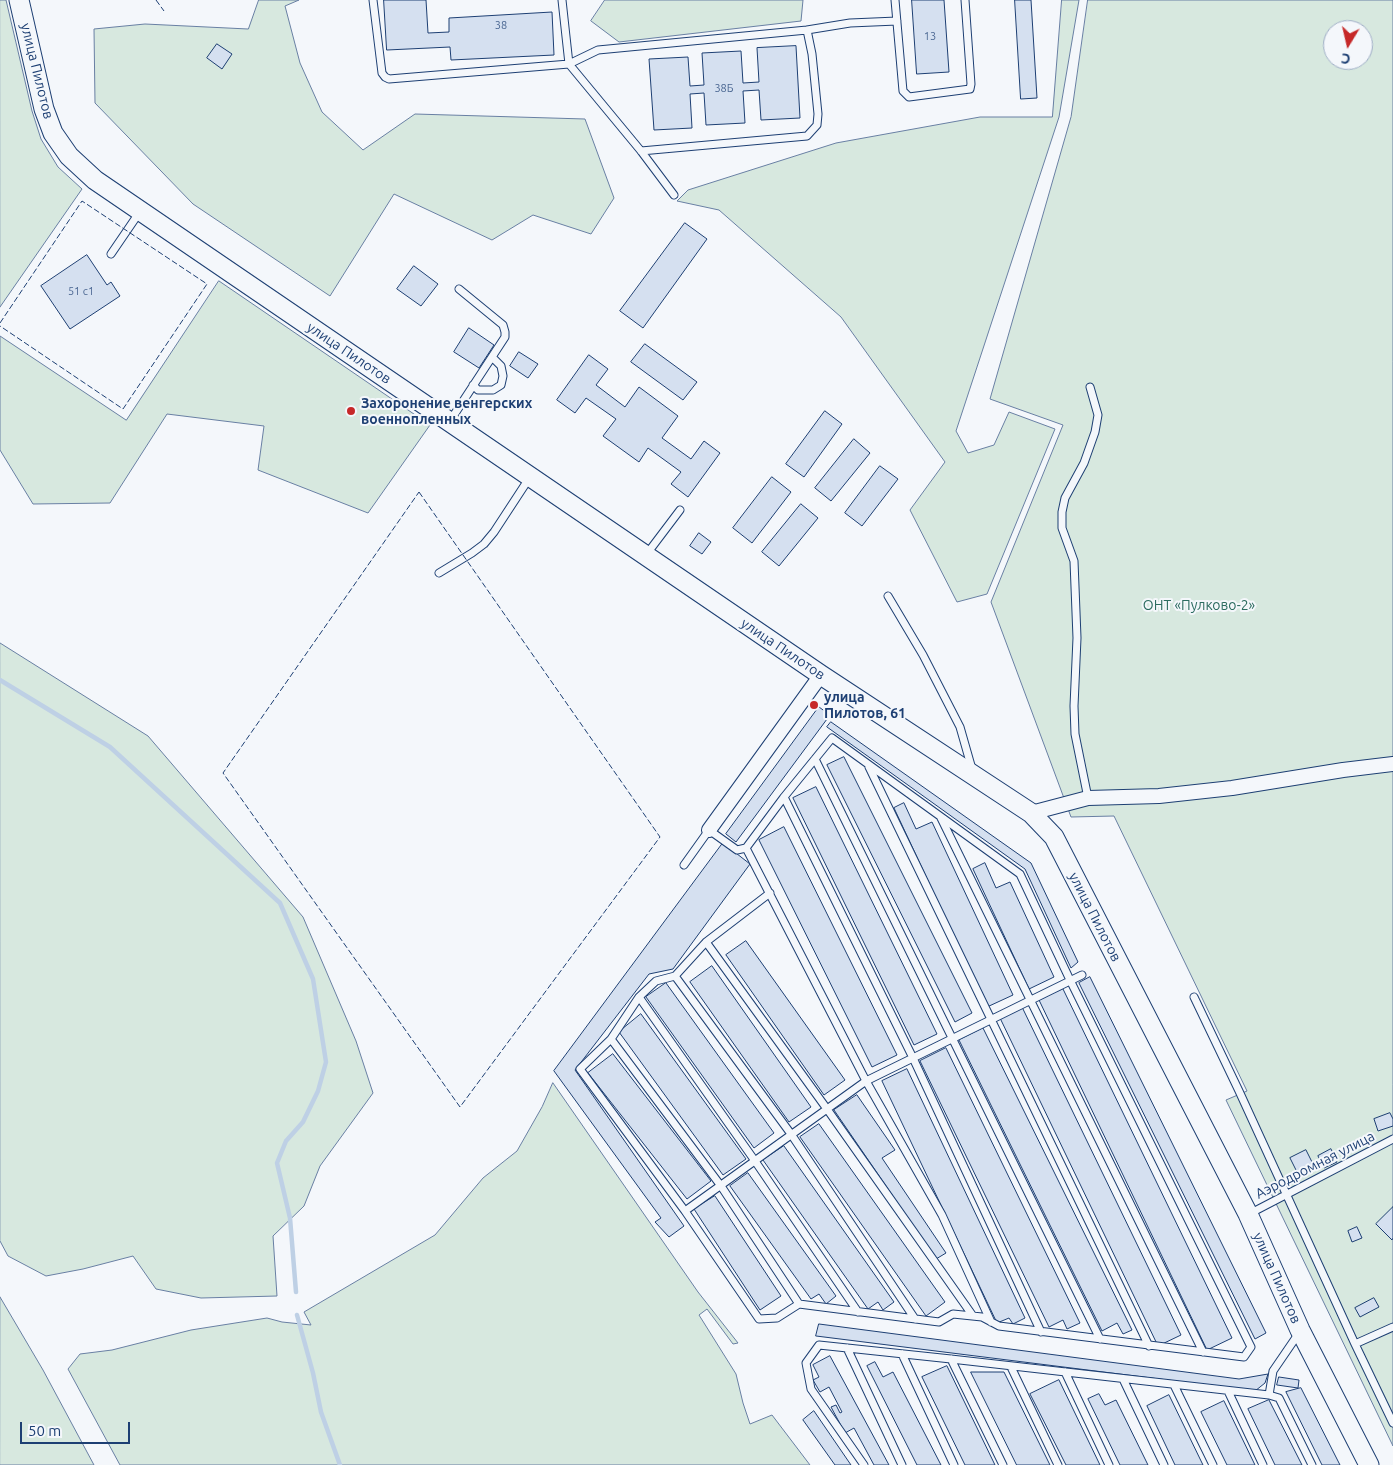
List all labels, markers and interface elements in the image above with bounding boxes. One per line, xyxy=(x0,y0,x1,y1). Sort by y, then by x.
house number: 38 xyxy=(495,18,507,32)
north arrow xyxy=(1323,20,1373,70)
street label: улица Пилотов xyxy=(17,21,57,121)
house number: 13 xyxy=(924,29,936,43)
text: С xyxy=(1340,50,1351,67)
house number: 38Б xyxy=(714,81,734,95)
house number: 51 с1 xyxy=(68,284,94,298)
street label: улица Пилотов xyxy=(304,319,394,387)
place label: Захоронение венгерских военнопленных xyxy=(361,395,532,428)
marker: Захоронение венгерских военнопленных xyxy=(345,405,357,417)
park label: ОНТ «Пулково-2» xyxy=(1143,597,1255,613)
street label: улица Пилотов xyxy=(738,615,828,683)
place label: улица Пилотов, 61 xyxy=(824,689,906,722)
marker: улица Пилотов, 61 xyxy=(808,699,820,711)
street label: улица Пилотов xyxy=(1065,870,1125,964)
street label: Аэродромная улица xyxy=(1253,1128,1377,1202)
street label: улица Пилотов xyxy=(1249,1230,1305,1326)
scale bar xyxy=(22,1412,132,1444)
text: 50 m xyxy=(28,1422,61,1439)

